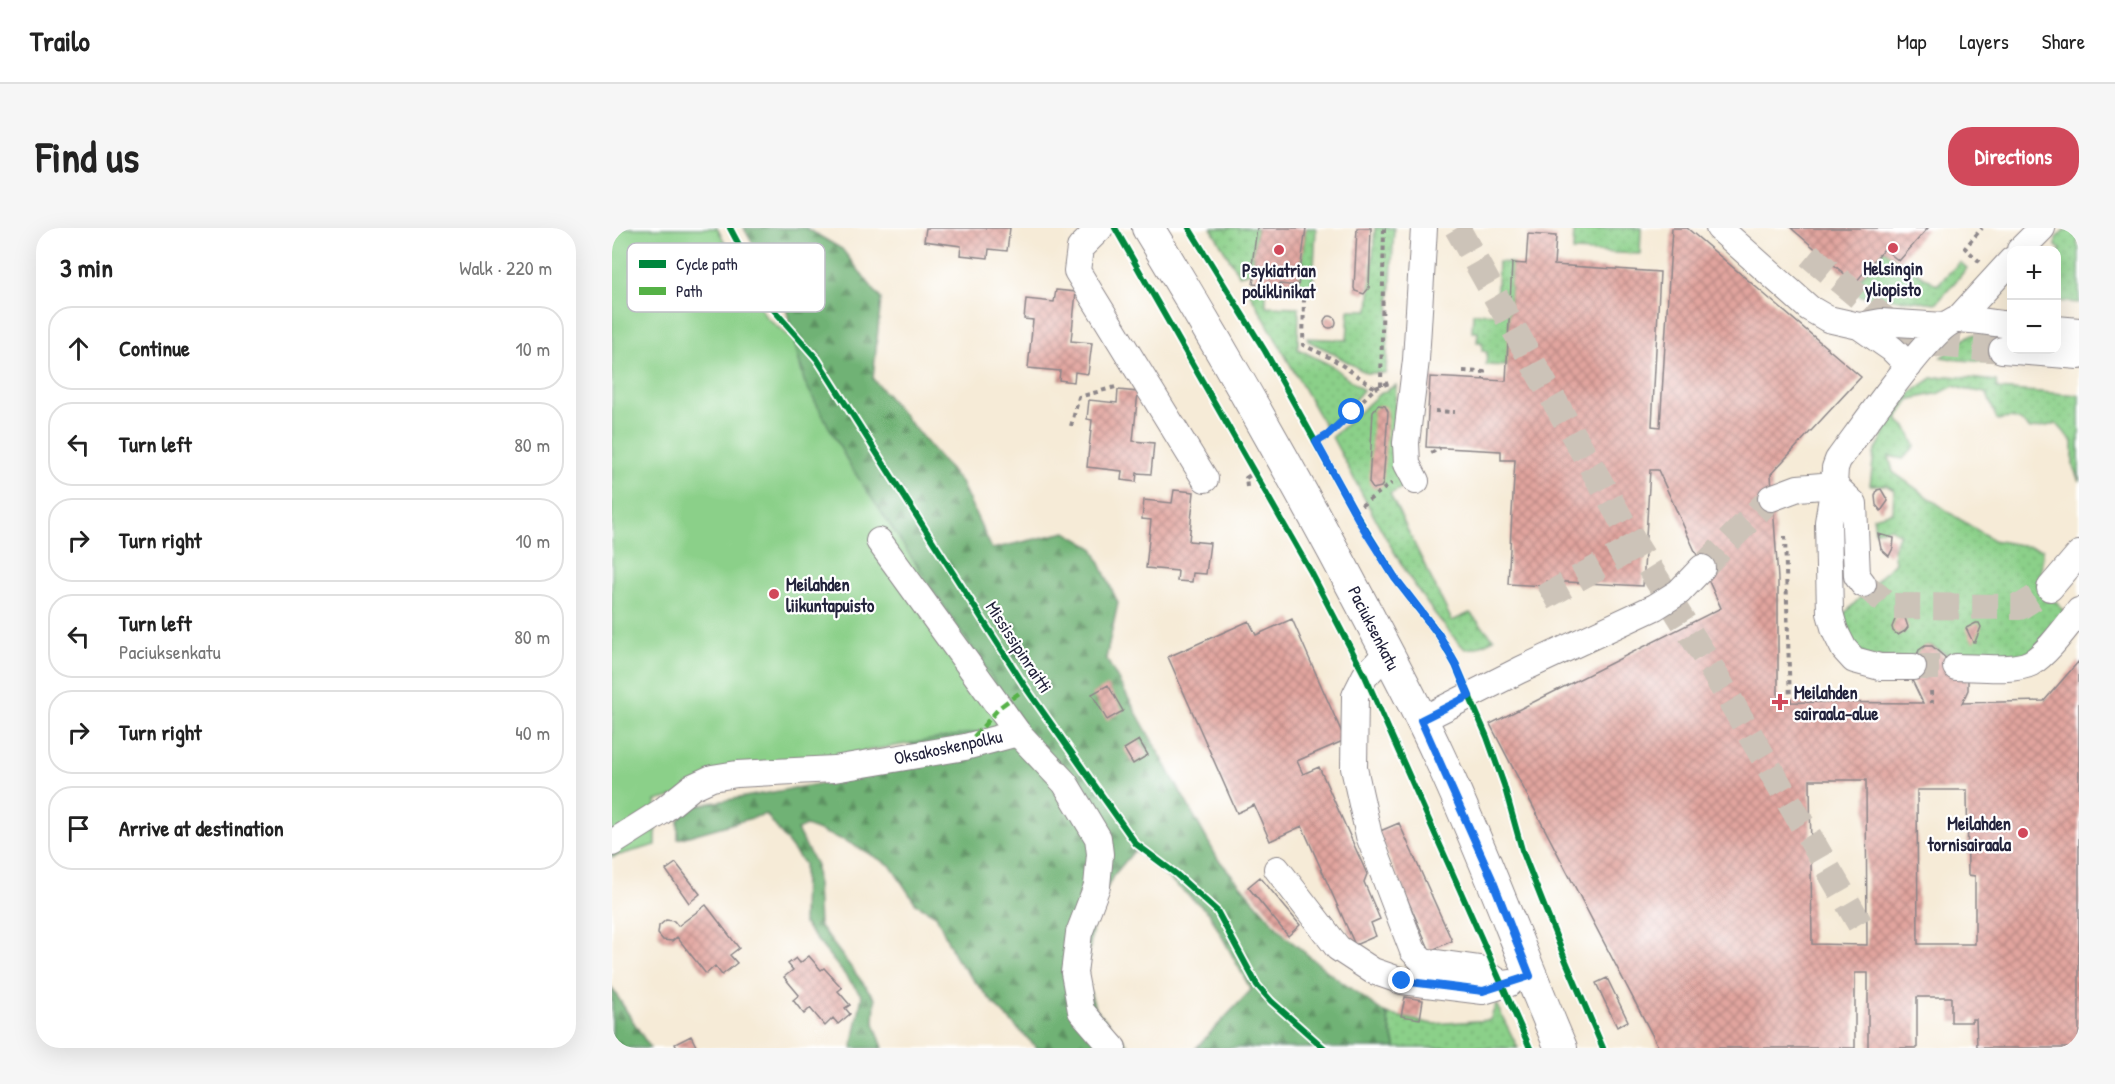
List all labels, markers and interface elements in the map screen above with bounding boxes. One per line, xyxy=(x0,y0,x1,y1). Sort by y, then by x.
text: Trailo xyxy=(30,22,90,60)
text: Map xyxy=(1897,27,1926,56)
text: Layers xyxy=(1959,27,2009,56)
text: Share xyxy=(2042,27,2085,56)
button: Directions xyxy=(1948,127,2079,186)
text: Find us xyxy=(36,128,139,185)
marker: Helsingin yliopisto xyxy=(1886,241,1900,255)
legend xyxy=(627,243,825,312)
marker: Psykiatrian poliklinikat xyxy=(1272,243,1286,257)
map controls xyxy=(2007,246,2061,354)
button: + xyxy=(2007,246,2061,300)
text: 3 min xyxy=(60,250,113,285)
text: Cycle path xyxy=(676,253,738,275)
text: Walk · 220 m xyxy=(459,254,552,281)
place label: Helsingin yliopisto xyxy=(1863,256,1923,303)
place label: Psykiatrian poliklinikat xyxy=(1242,258,1316,305)
text: Path xyxy=(676,280,702,302)
button: − xyxy=(2007,300,2061,354)
icon: ahead xyxy=(62,332,95,365)
text: Continue xyxy=(119,333,190,363)
text: 10 m xyxy=(516,335,550,362)
route start xyxy=(1338,398,1364,424)
icon: left xyxy=(62,428,95,461)
text: Turn left xyxy=(119,429,192,459)
text: 80 m xyxy=(514,431,550,458)
icon: right xyxy=(62,524,95,557)
text: Turn right xyxy=(119,525,202,555)
text: 10 m xyxy=(516,527,550,554)
place label: Meilahden liikuntapuisto xyxy=(786,572,875,619)
street label: Paciuksenkatu xyxy=(1342,582,1406,674)
marker: Meilahden liikuntapuisto xyxy=(767,587,781,601)
street label: Mississipinraitti xyxy=(980,596,1058,698)
text: Turn left xyxy=(119,608,192,638)
icon: left xyxy=(62,620,95,653)
text: 80 m xyxy=(514,623,550,650)
text: Paciuksenkatu xyxy=(119,638,221,665)
place label: Meilahden sairaala-alue xyxy=(1794,680,1879,726)
marker: Meilahden sairaala-alue xyxy=(1771,693,1789,711)
icon: right xyxy=(62,716,95,749)
text: Turn right xyxy=(119,717,202,747)
text: 40 m xyxy=(515,719,550,746)
street label: Oksakoskenpolku xyxy=(891,723,1005,771)
place label: Meilahden tornisairaala xyxy=(1927,811,2012,857)
icon: arrive xyxy=(62,812,95,845)
text: Arrive at destination xyxy=(119,813,284,843)
marker: Meilahden tornisairaala xyxy=(2016,826,2030,840)
route end xyxy=(1388,967,1414,993)

